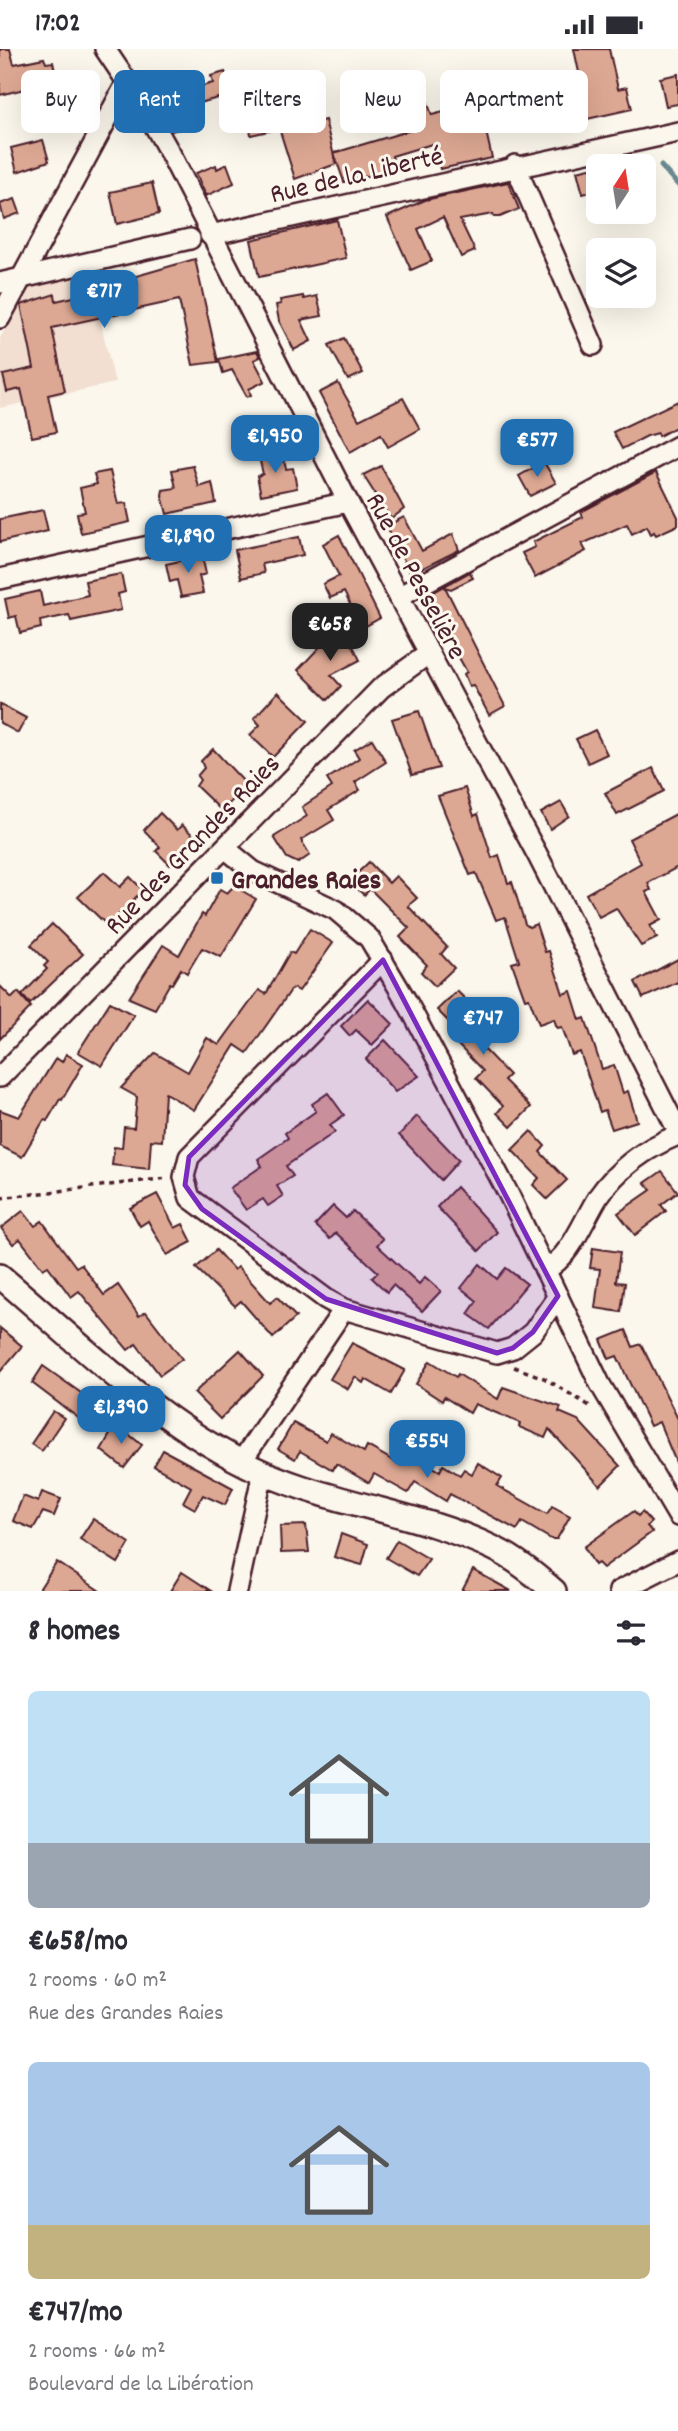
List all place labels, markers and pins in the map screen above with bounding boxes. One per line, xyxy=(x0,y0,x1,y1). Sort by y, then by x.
pin: €717 xyxy=(63,271,145,330)
pin: €1,950 xyxy=(218,415,332,475)
pin: €577 xyxy=(496,419,578,479)
pin: €1,890 xyxy=(131,515,245,575)
pin: €658 xyxy=(289,603,371,663)
place label: Grandes Raies xyxy=(231,863,381,903)
marker: Grandes Raies xyxy=(209,870,225,886)
pin: €747 xyxy=(442,997,524,1057)
pin: €1,390 xyxy=(64,1387,178,1446)
pin: €554 xyxy=(386,1421,468,1480)

